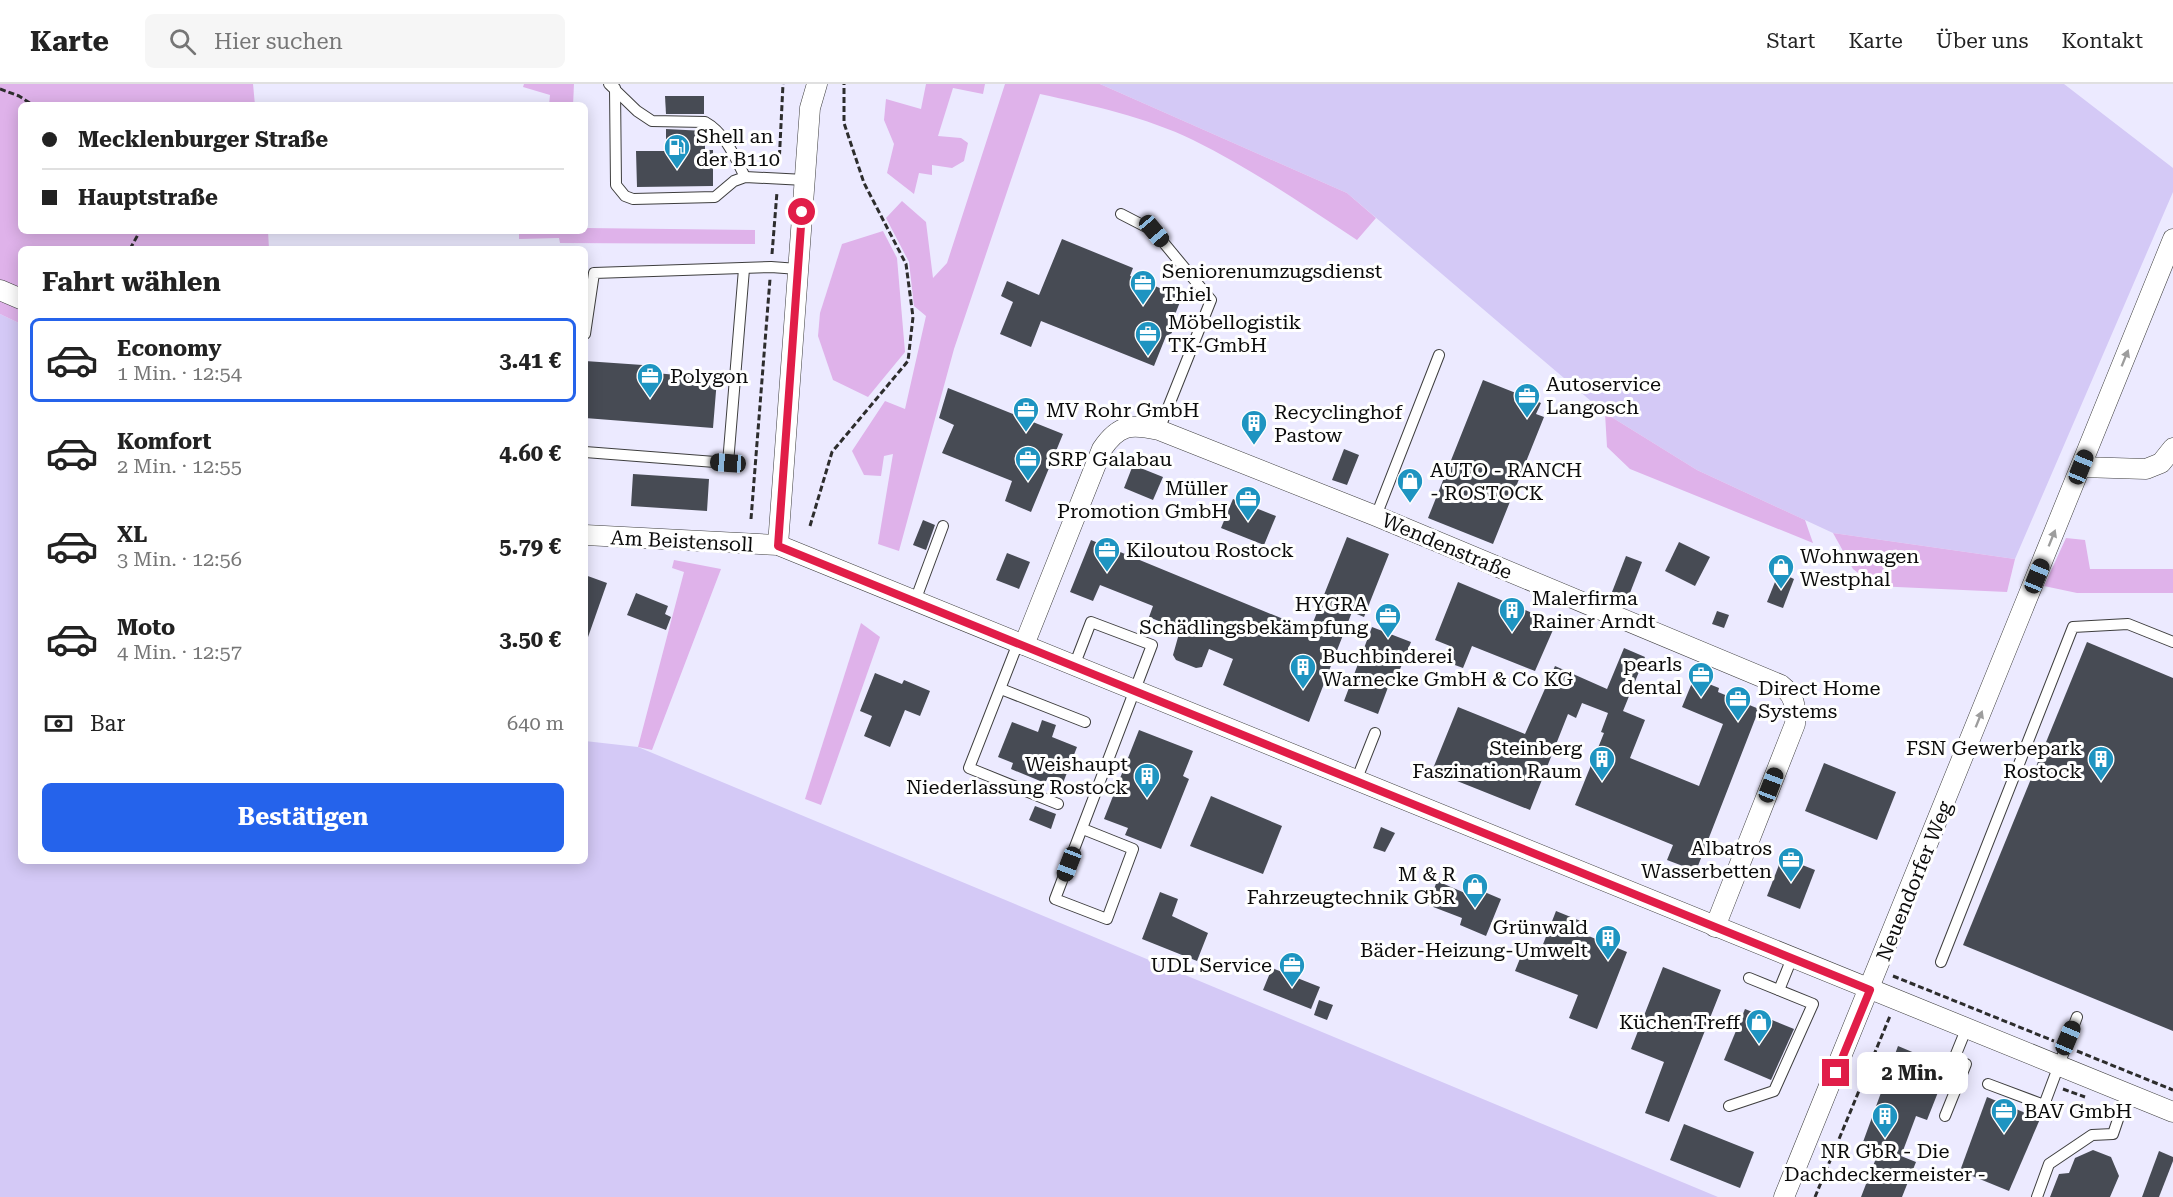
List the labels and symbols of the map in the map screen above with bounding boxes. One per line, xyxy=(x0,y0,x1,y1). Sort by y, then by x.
place label: Shell an der B110 xyxy=(696,124,780,171)
fuel station icon: Shell an der B110 xyxy=(662,132,692,170)
route start xyxy=(788,198,815,225)
car xyxy=(1136,211,1172,251)
place label: Seniorenumzugsdienst Thiel xyxy=(1162,259,1383,306)
office icon: Seniorenumzugsdienst Thiel xyxy=(1128,268,1158,306)
place label: Möbellogistik TK-GmbH xyxy=(1168,310,1302,357)
office icon: Möbellogistik TK-GmbH xyxy=(1133,319,1163,357)
one-way arrow xyxy=(2120,348,2130,366)
office icon: Polygon xyxy=(635,361,665,399)
place label: Polygon xyxy=(670,364,749,388)
place label: Autoservice Langosch xyxy=(1546,372,1661,419)
office icon: Autoservice Langosch xyxy=(1512,381,1542,419)
office icon: MV Rohr GmbH xyxy=(1011,395,1041,433)
place label: MV Rohr GmbH xyxy=(1046,398,1199,422)
place label: Recyclinghof Pastow xyxy=(1274,400,1403,447)
building icon: Recyclinghof Pastow xyxy=(1239,408,1269,446)
office icon: SRP Galabau xyxy=(1013,444,1043,482)
place label: SRP Galabau xyxy=(1048,447,1172,471)
car xyxy=(2066,447,2096,487)
car xyxy=(709,453,747,473)
place label: AUTO - RANCH - ROSTOCK xyxy=(1430,458,1582,505)
shop icon: AUTO - RANCH - ROSTOCK xyxy=(1395,466,1425,504)
place label: Müller Promotion GmbH xyxy=(1057,476,1228,523)
office icon: Müller Promotion GmbH xyxy=(1233,484,1263,522)
street label: Wendenstraße xyxy=(1378,508,1516,584)
street label: Am Beistensoll xyxy=(610,525,754,557)
one-way arrow xyxy=(2047,529,2057,547)
office icon: Kiloutou Rostock xyxy=(1092,535,1122,573)
place label: Kiloutou Rostock xyxy=(1126,538,1294,562)
place label: Wohnwagen Westphal xyxy=(1800,544,1919,591)
shop icon: Wohnwagen Westphal xyxy=(1766,552,1796,590)
car xyxy=(2022,556,2052,596)
place label: Malerfirma Rainer Arndt xyxy=(1532,586,1656,633)
place label: HYGRA Schädlingsbekämpfung xyxy=(1139,592,1369,639)
building icon: Malerfirma Rainer Arndt xyxy=(1497,595,1527,633)
office icon: HYGRA Schädlingsbekämpfung xyxy=(1373,601,1403,639)
place label: Buchbinderei Warnecke GmbH & Co KG xyxy=(1322,644,1573,691)
building icon: Buchbinderei Warnecke GmbH & Co KG xyxy=(1288,652,1318,690)
place label: pearls dental xyxy=(1621,652,1682,699)
office icon: pearls dental xyxy=(1686,660,1716,698)
place label: Direct Home Systems xyxy=(1758,676,1881,723)
office icon: Direct Home Systems xyxy=(1723,684,1753,722)
one-way arrow xyxy=(1974,710,1984,728)
place label: Steinberg Faszination Raum xyxy=(1412,736,1583,783)
place label: FSN Gewerbepark Rostock xyxy=(1906,736,2082,783)
building icon: Steinberg Faszination Raum xyxy=(1587,744,1617,782)
building icon: FSN Gewerbepark Rostock xyxy=(2086,744,2116,782)
place label: Weishaupt Niederlassung Rostock xyxy=(906,752,1129,799)
building icon: Weishaupt Niederlassung Rostock xyxy=(1132,761,1162,799)
car xyxy=(1756,765,1786,805)
street label: Neuendorfer Weg xyxy=(1871,797,1957,964)
place label: Albatros Wasserbetten xyxy=(1641,836,1772,883)
car xyxy=(1054,844,1084,884)
office icon: Albatros Wasserbetten xyxy=(1776,845,1806,883)
place label: M & R Fahrzeugtechnik GbR xyxy=(1247,862,1456,909)
shop icon: M & R Fahrzeugtechnik GbR xyxy=(1460,871,1490,909)
place label: Grünwald Bäder-Heizung-Umwelt xyxy=(1360,915,1589,962)
building icon: Grünwald Bäder-Heizung-Umwelt xyxy=(1593,923,1623,961)
office icon: UDL Service xyxy=(1277,950,1307,988)
place label: UDL Service xyxy=(1150,953,1272,977)
shop icon: KüchenTreff xyxy=(1744,1007,1774,1045)
place label: KüchenTreff xyxy=(1619,1010,1741,1034)
car xyxy=(2053,1018,2083,1058)
callout: 2 Min. xyxy=(1857,1052,1968,1094)
route end xyxy=(1822,1059,1849,1086)
office icon: BAV GmbH xyxy=(1989,1096,2019,1134)
place label: BAV GmbH xyxy=(2024,1099,2132,1123)
building icon: NR GbR - Die Dachdeckermeister - xyxy=(1870,1101,1900,1139)
place label: NR GbR - Die Dachdeckermeister - xyxy=(1784,1139,1986,1186)

